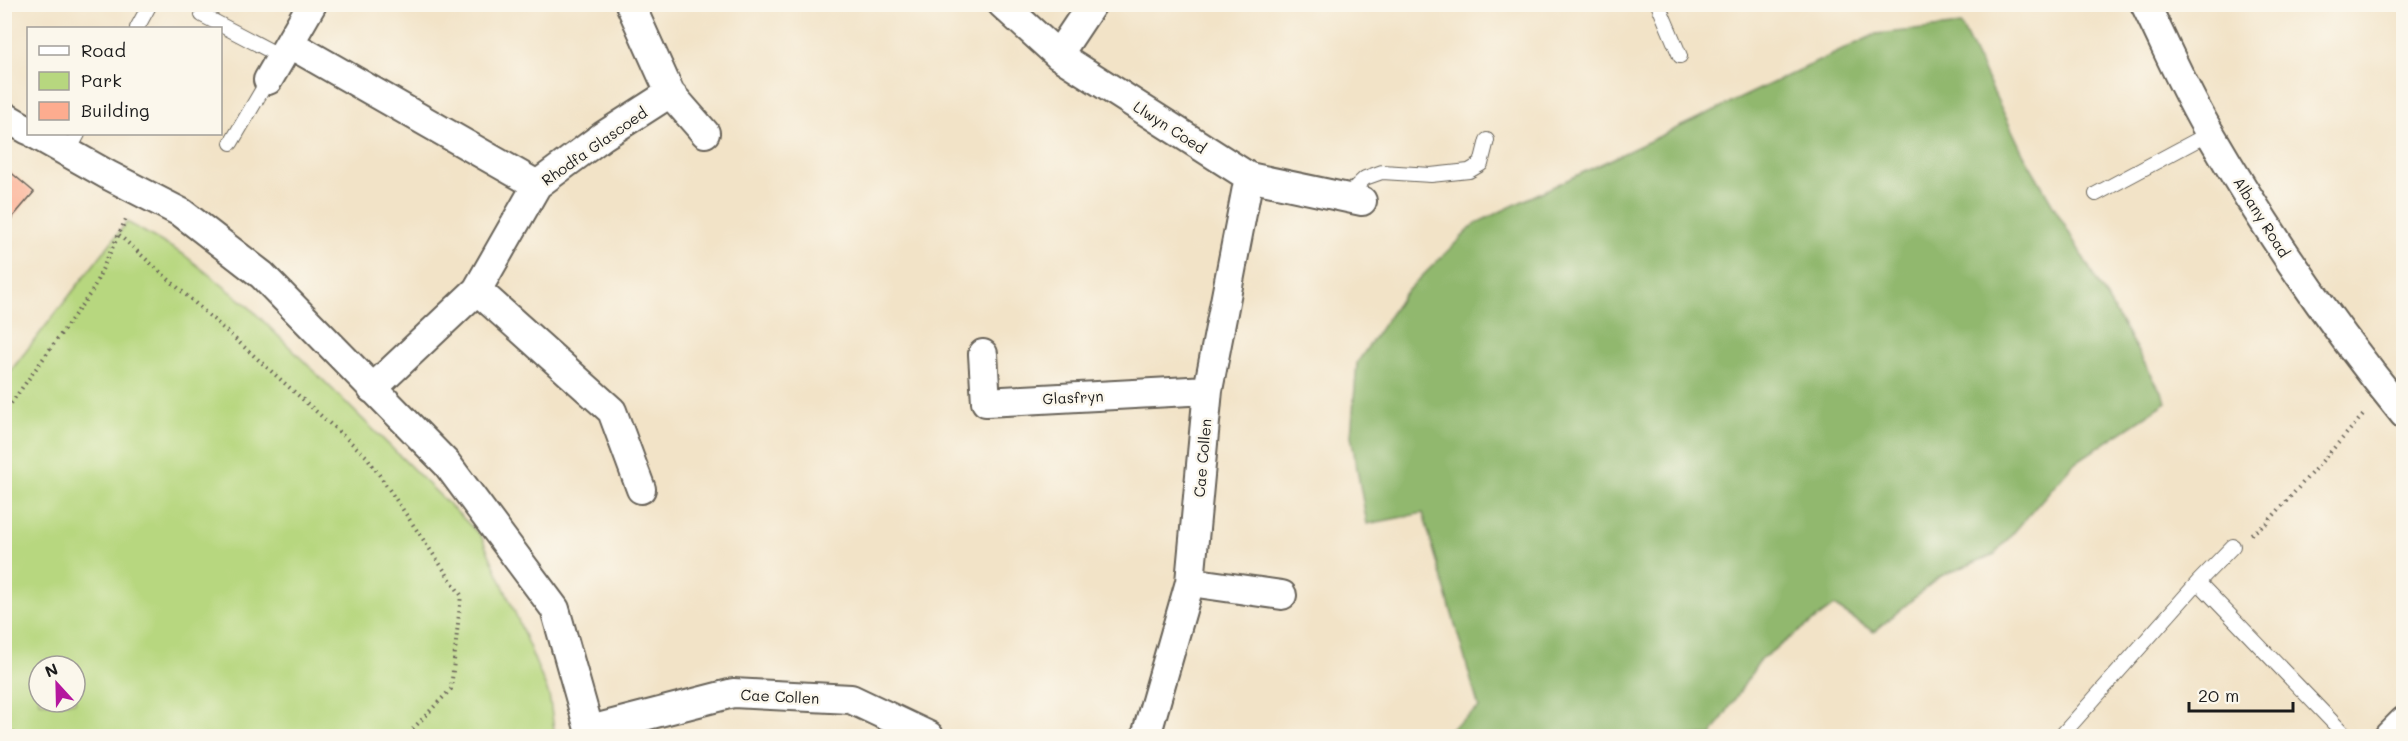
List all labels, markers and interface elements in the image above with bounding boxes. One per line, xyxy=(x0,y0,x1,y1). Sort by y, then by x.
legend xyxy=(27,27,222,135)
text: Road xyxy=(81,38,126,62)
text: Park xyxy=(81,68,122,92)
street label: Llwyn Coed xyxy=(1130,96,1210,158)
text: Building xyxy=(81,98,149,122)
street label: Rhodfa Glascoed xyxy=(537,102,651,190)
street label: Albany Road xyxy=(2229,173,2295,261)
street label: Glasfryn xyxy=(1042,385,1104,409)
street label: Cae Collen xyxy=(1189,418,1215,498)
north arrow xyxy=(27,654,87,714)
text: N xyxy=(42,658,61,682)
scale bar xyxy=(2189,675,2292,713)
text: 20 m xyxy=(2198,683,2239,707)
street label: Cae Collen xyxy=(740,684,820,708)

